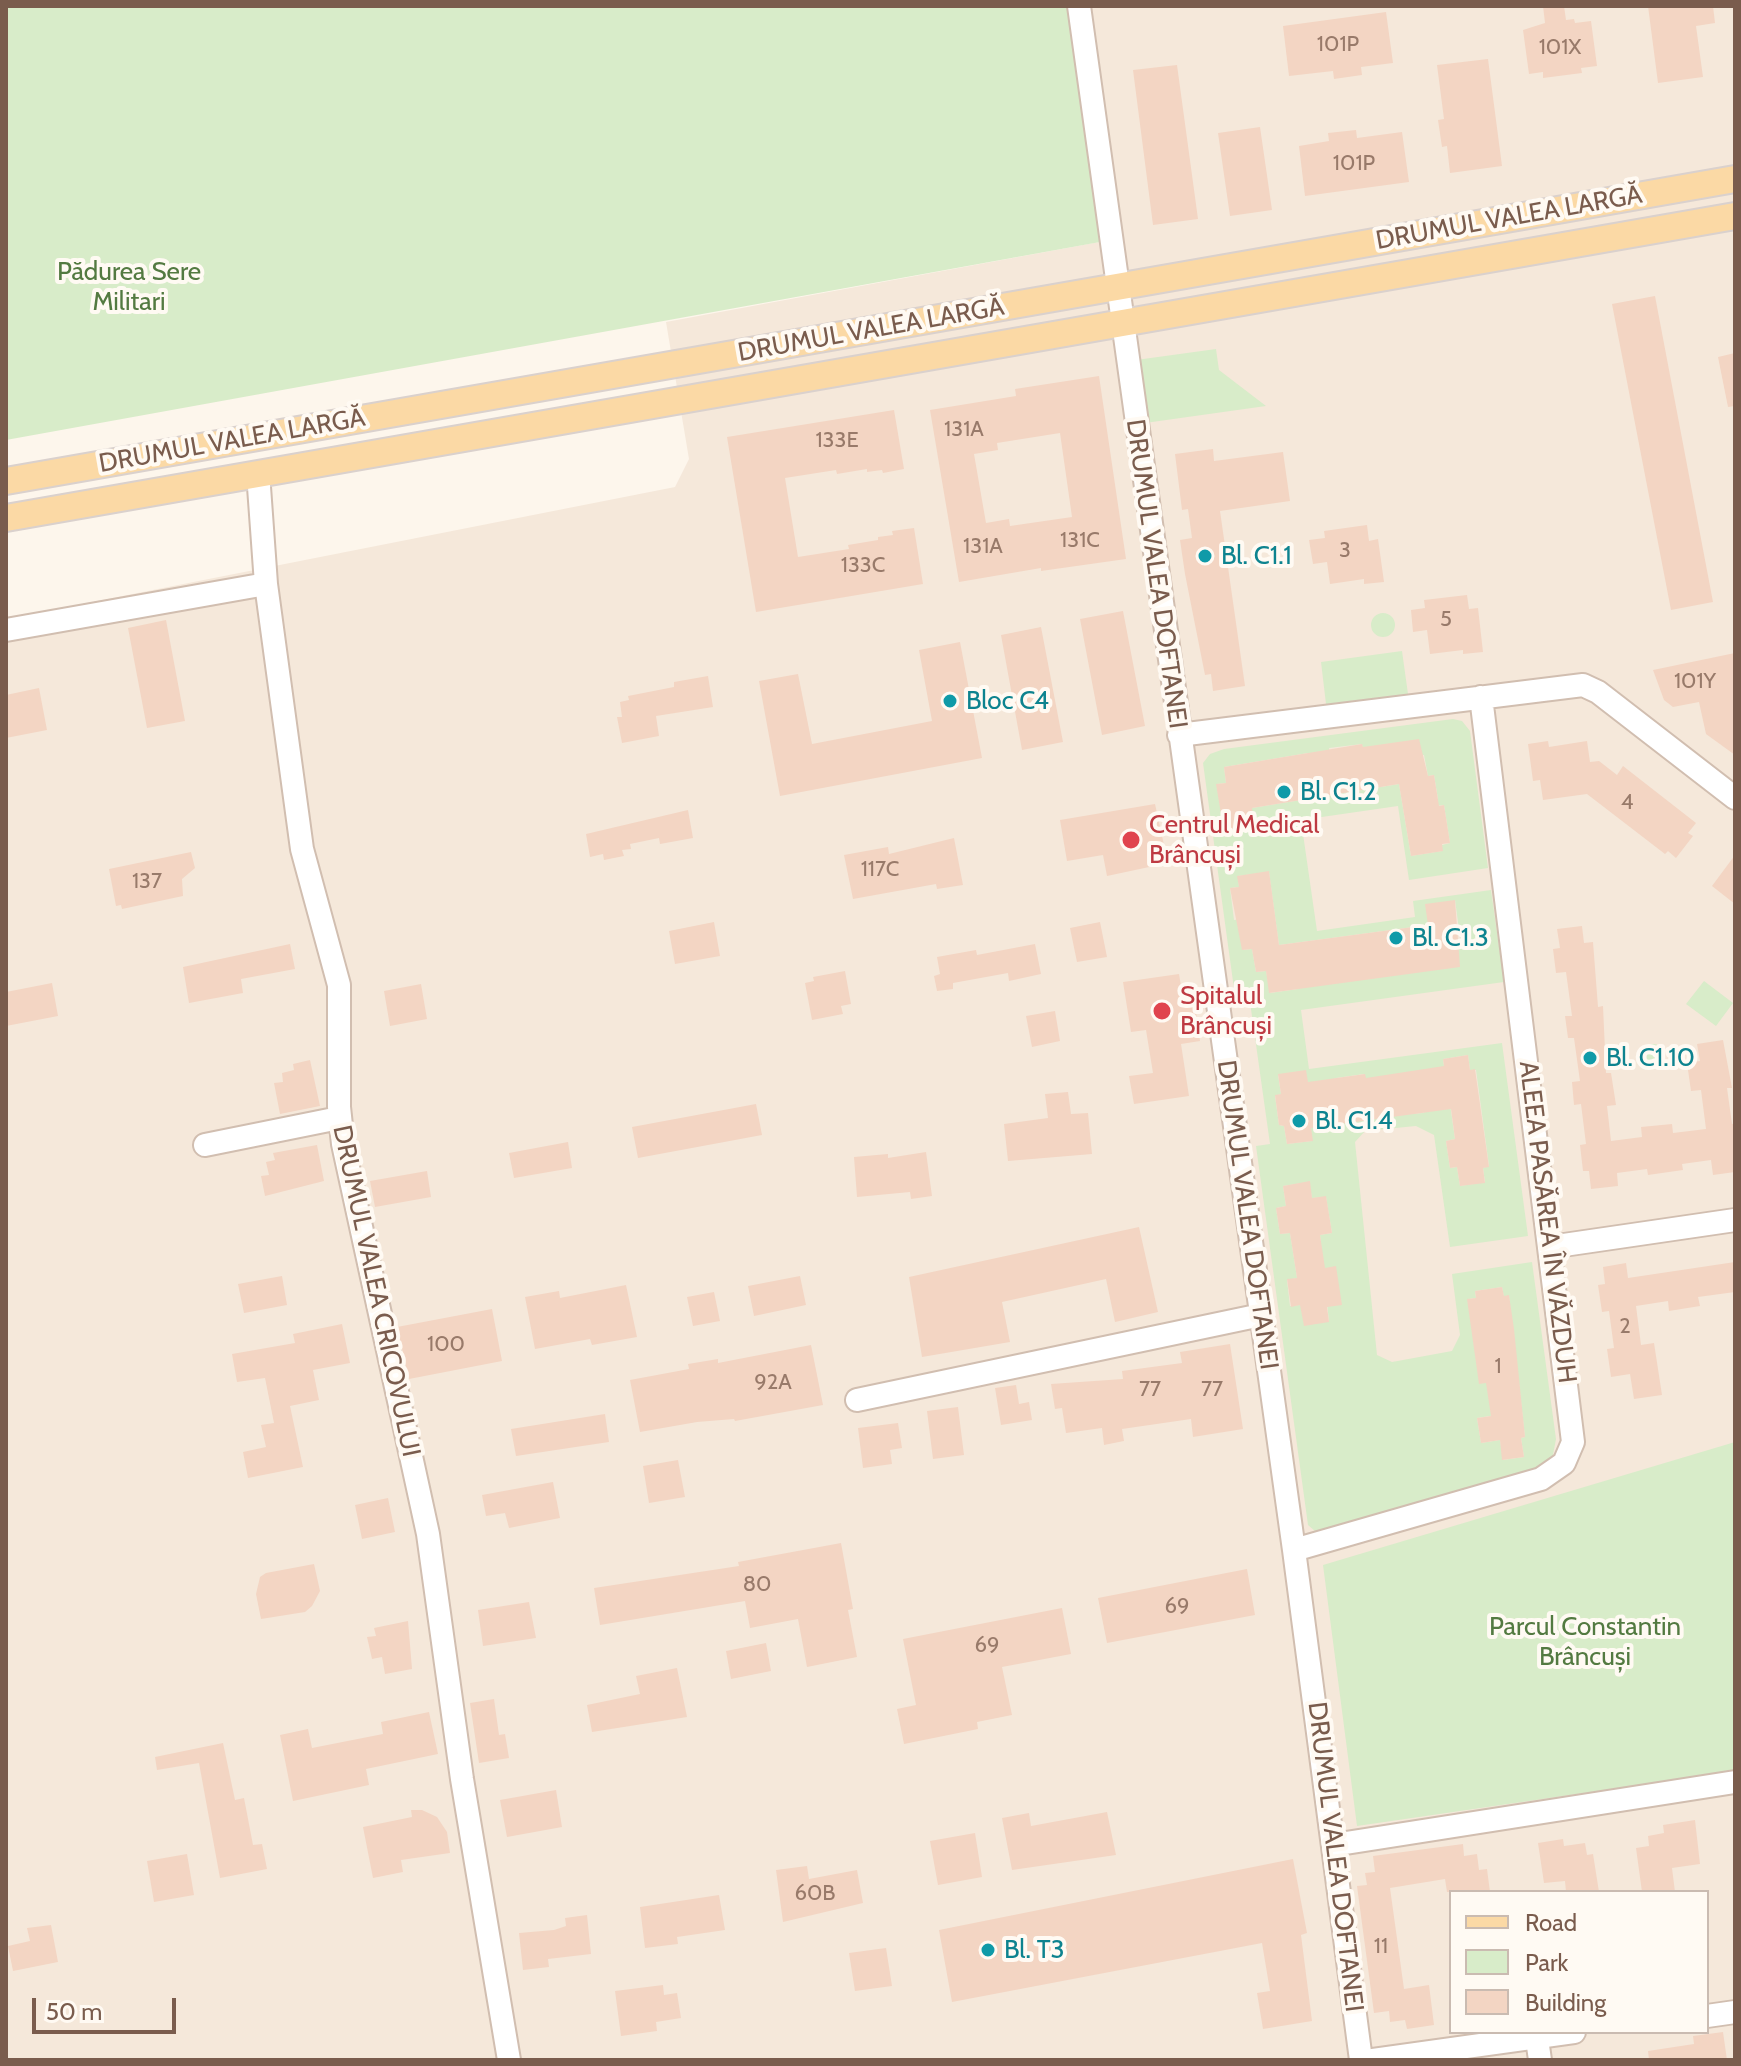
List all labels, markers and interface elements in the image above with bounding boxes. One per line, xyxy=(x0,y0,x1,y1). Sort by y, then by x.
house number: 101P xyxy=(1317,32,1359,58)
house number: 101X xyxy=(1539,35,1581,61)
house number: 101P xyxy=(1333,151,1375,177)
street label: DRUMUL VALEA LARGĂ xyxy=(1373,179,1645,257)
park label: Pădurea Sere Militari xyxy=(57,256,201,318)
street label: DRUMUL VALEA LARGĂ xyxy=(735,291,1007,369)
street label: DRUMUL VALEA LARGĂ xyxy=(96,402,368,480)
house number: 131A xyxy=(944,417,984,443)
street label: DRUMUL VALEA DOFTANEI xyxy=(1119,417,1193,731)
house number: 133E xyxy=(815,428,859,454)
house number: 131C xyxy=(1060,528,1100,554)
house number: 131A xyxy=(963,534,1003,560)
house number: 3 xyxy=(1339,538,1351,564)
place label: Bl. C1.1 xyxy=(1221,540,1292,572)
marker: Bl. C1.1 xyxy=(1196,547,1214,565)
house number: 133C xyxy=(841,553,885,579)
house number: 5 xyxy=(1440,607,1452,633)
house number: 101Y xyxy=(1674,669,1716,695)
place label: Bloc C4 xyxy=(966,685,1049,717)
marker: Bloc C4 xyxy=(941,692,959,710)
place label: Bl. C1.2 xyxy=(1300,776,1376,808)
marker: Bl. C1.2 xyxy=(1275,783,1293,801)
house number: 4 xyxy=(1621,790,1633,816)
place label: Centrul Medical Brâncuși xyxy=(1149,809,1319,870)
marker: Centrul Medical Brâncuși xyxy=(1120,829,1142,851)
house number: 117C xyxy=(861,857,899,883)
house number: 137 xyxy=(132,869,162,895)
place label: Bl. C1.3 xyxy=(1412,922,1489,954)
marker: Bl. C1.3 xyxy=(1387,929,1405,947)
place label: Spitalul Brâncuși xyxy=(1180,980,1272,1042)
marker: Spitalul Brâncuși xyxy=(1151,1000,1173,1022)
place label: Bl. C1.10 xyxy=(1606,1042,1695,1074)
marker: Bl. C1.10 xyxy=(1581,1049,1599,1067)
street label: DRUMUL VALEA DOFTANEI xyxy=(1210,1058,1284,1372)
street label: ALEEA PASĂREA ÎN VĂZDUH xyxy=(1512,1059,1582,1385)
place label: Bl. C1.4 xyxy=(1315,1105,1393,1137)
marker: Bl. C1.4 xyxy=(1290,1112,1308,1130)
street label: DRUMUL VALEA CRICOVULUI xyxy=(326,1122,426,1460)
house number: 2 xyxy=(1619,1314,1631,1340)
house number: 100 xyxy=(427,1332,465,1358)
house number: 1 xyxy=(1494,1354,1502,1380)
house number: 92A xyxy=(754,1370,792,1396)
house number: 77 xyxy=(1139,1377,1161,1403)
house number: 77 xyxy=(1201,1377,1223,1403)
house number: 80 xyxy=(743,1572,771,1598)
house number: 69 xyxy=(1165,1594,1189,1620)
park label: Parcul Constantin Brâncuși xyxy=(1489,1611,1681,1672)
house number: 69 xyxy=(975,1633,999,1659)
street label: DRUMUL VALEA DOFTANEI xyxy=(1300,1700,1370,2014)
house number: 60B xyxy=(795,1881,835,1907)
legend xyxy=(1449,1890,1709,2034)
text: Road xyxy=(1525,1908,1577,1937)
place label: Bl. T3 xyxy=(1004,1934,1065,1966)
house number: 11 xyxy=(1374,1934,1388,1960)
marker: Bl. T3 xyxy=(979,1941,997,1959)
text: Park xyxy=(1525,1948,1568,1977)
scale bar xyxy=(36,1982,180,2032)
text: Building xyxy=(1525,1988,1606,2017)
text: 50 m xyxy=(46,1997,102,2026)

